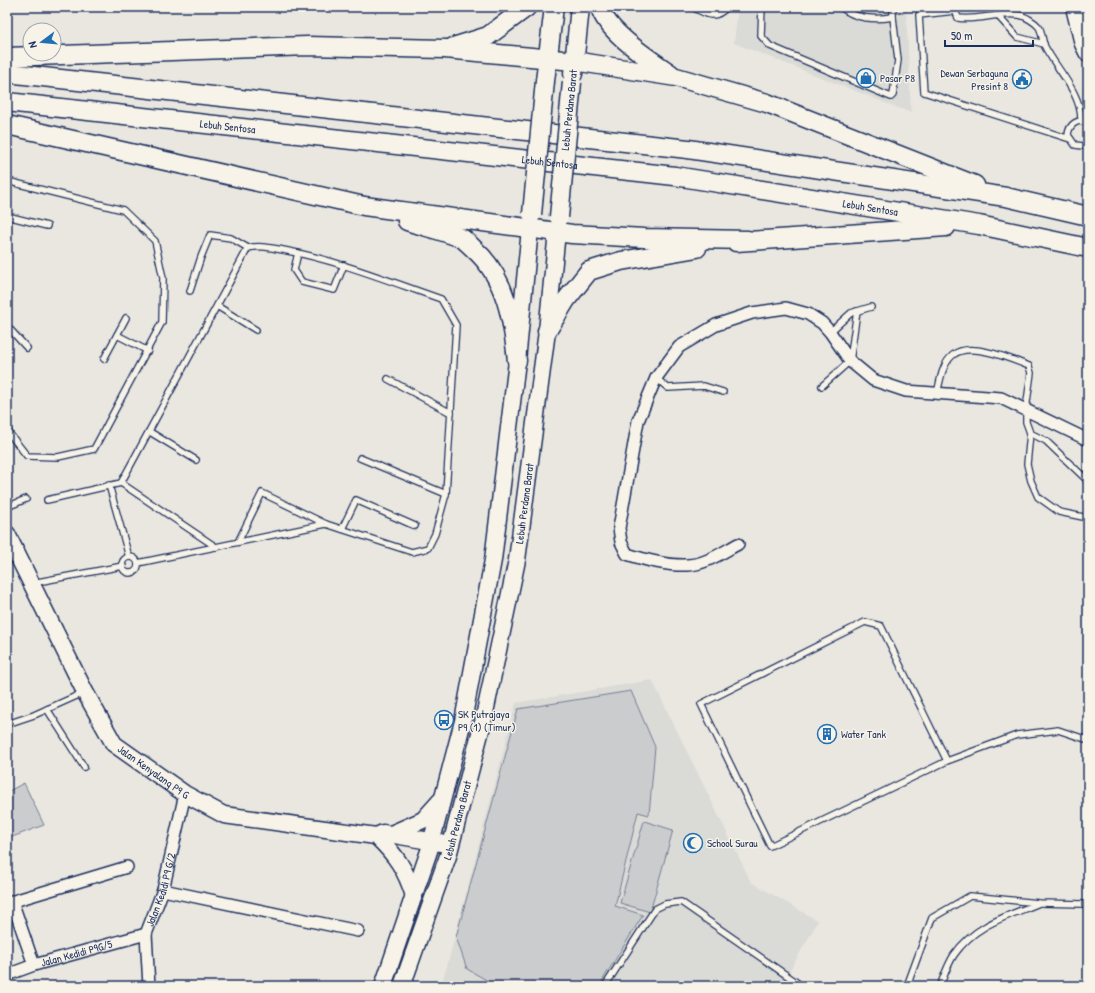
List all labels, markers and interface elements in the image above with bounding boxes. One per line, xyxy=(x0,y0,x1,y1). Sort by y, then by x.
north arrow xyxy=(22,22,62,62)
scale bar xyxy=(945,22,1033,48)
text: 50 m xyxy=(951,27,972,44)
text: N xyxy=(25,40,40,50)
place label: Dewan Serbaguna Presint 8 xyxy=(940,66,1009,93)
shop icon: Pasar P8 xyxy=(855,67,877,89)
public building icon: Dewan Serbaguna Presint 8 xyxy=(1011,68,1033,90)
street label: Lebuh Perdana Barat xyxy=(558,69,580,151)
place label: Pasar P8 xyxy=(880,71,915,85)
street label: Lebuh Sentosa xyxy=(199,116,257,137)
street label: Lebuh Sentosa xyxy=(521,152,579,172)
street label: Lebuh Sentosa xyxy=(842,196,900,219)
street label: Lebuh Perdana Barat xyxy=(512,462,537,545)
place label: SK Putrajaya P9 (1) (Timur) xyxy=(458,707,515,734)
bus stop icon: SK Putrajaya P9 (1) (Timur) xyxy=(433,709,455,731)
building icon: Water Tank xyxy=(816,723,838,745)
place label: Water Tank xyxy=(841,727,886,741)
street label: Jalan Kenyalang P9 G xyxy=(115,742,192,802)
street label: Lebuh Perdana Barat xyxy=(440,779,474,862)
mosque icon: School Surau xyxy=(682,832,704,854)
place label: School Surau xyxy=(707,836,758,850)
street label: Jalan Kedidi P9 G/2 xyxy=(143,851,178,928)
street label: Jalan Kedidi P9G/5 xyxy=(39,937,114,970)

